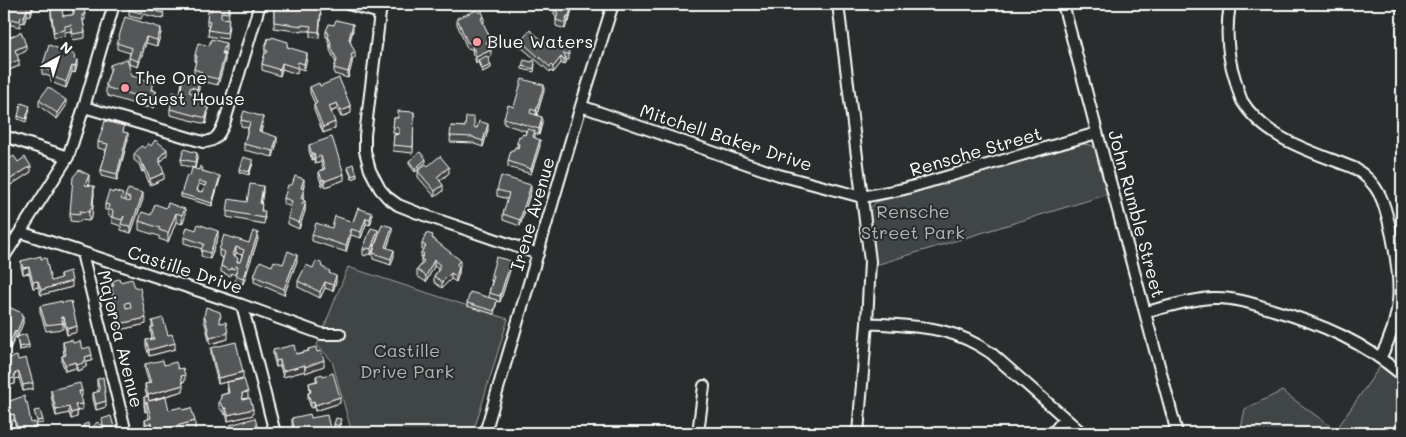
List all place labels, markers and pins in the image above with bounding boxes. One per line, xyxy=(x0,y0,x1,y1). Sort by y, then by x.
place label: Blue Waters xyxy=(487,29,593,53)
marker: Blue Waters xyxy=(471,36,483,48)
place label: The One Guest House xyxy=(135,65,245,110)
marker: The One Guest House xyxy=(119,82,131,94)

